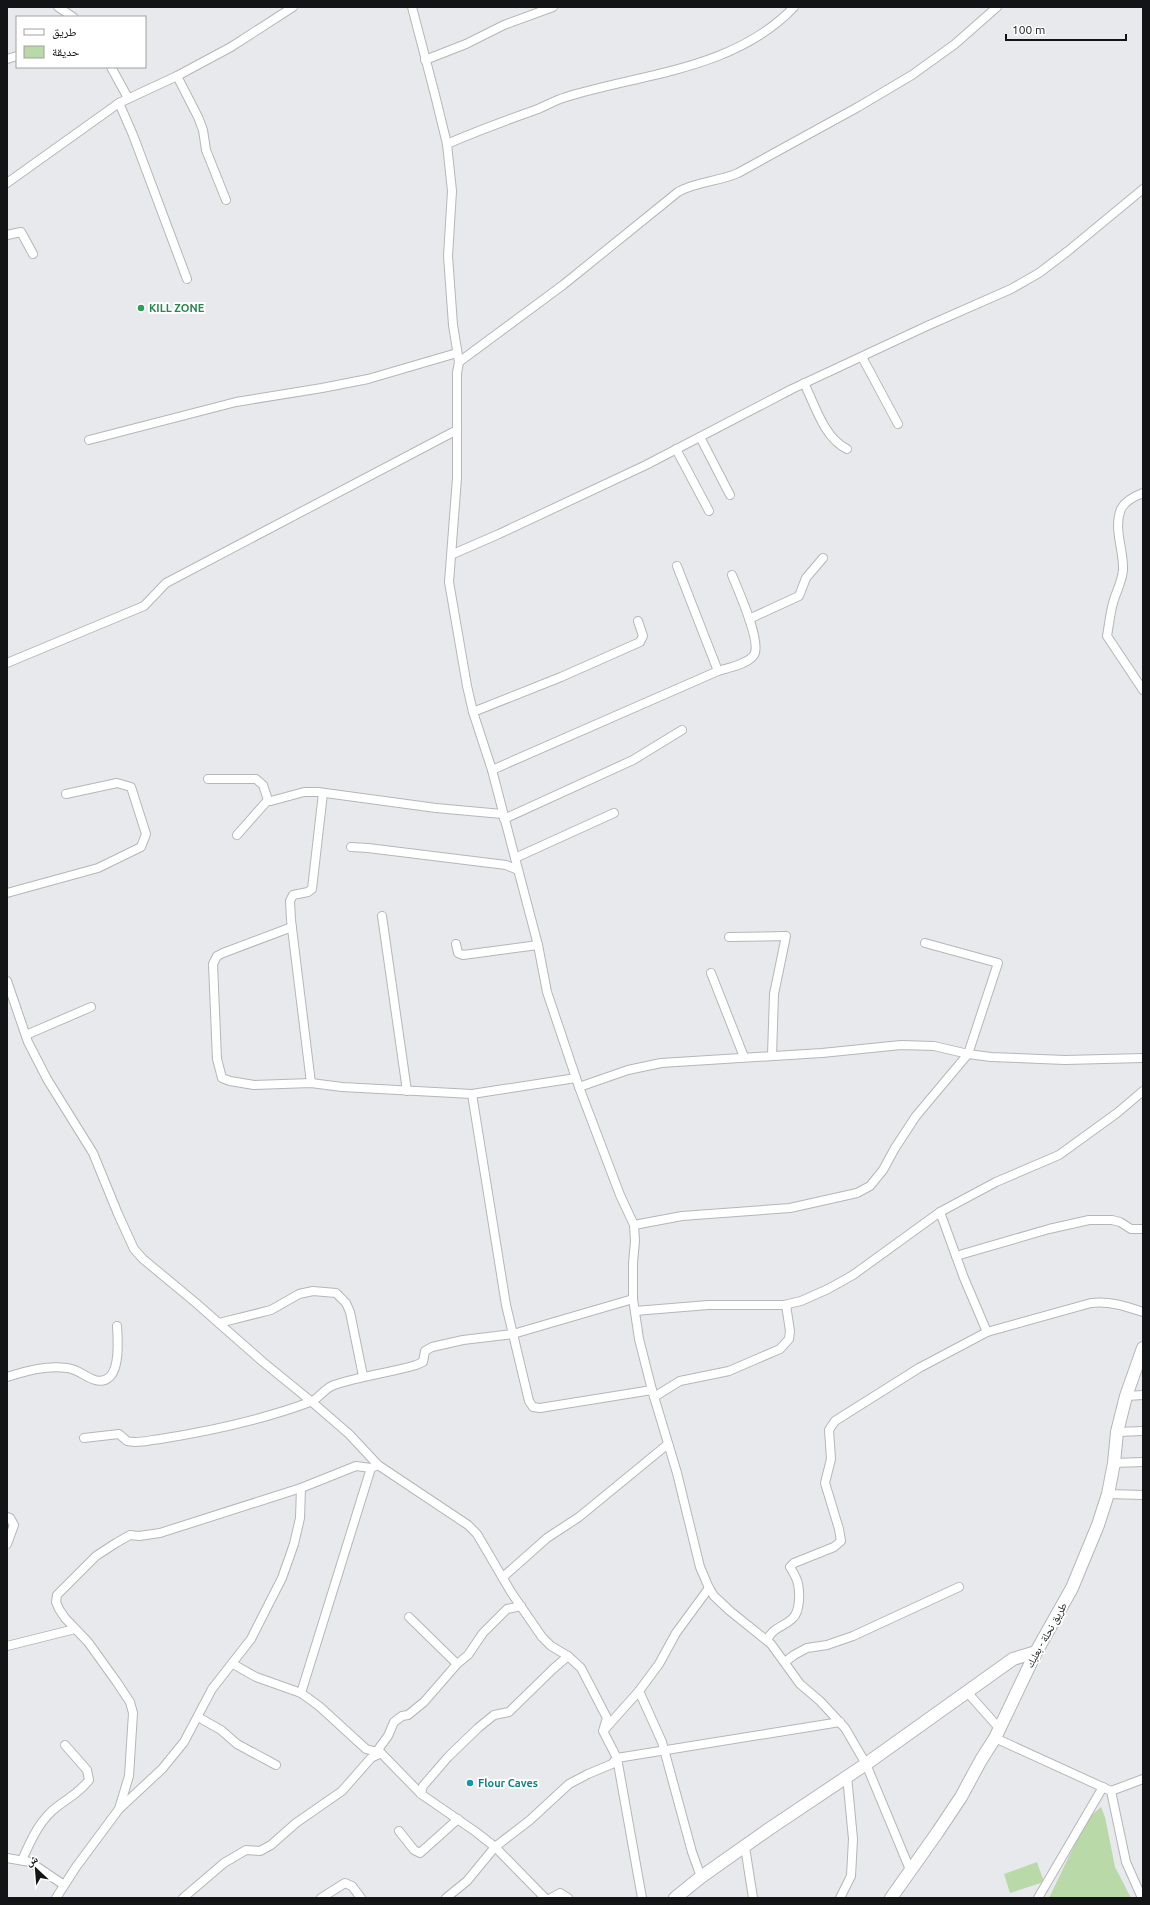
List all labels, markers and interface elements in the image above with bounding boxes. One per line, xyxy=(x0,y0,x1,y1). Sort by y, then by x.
legend xyxy=(16,16,146,68)
scale bar xyxy=(1006,16,1126,42)
text: 100 m xyxy=(1012,23,1045,36)
text: طريق xyxy=(52,25,77,39)
text: حديقة xyxy=(52,45,80,59)
place label: KILL ZONE xyxy=(149,302,205,314)
marker: KILL ZONE xyxy=(136,303,146,313)
street label: طريق نحلة - بعلبك xyxy=(1023,1600,1070,1670)
place label: Flour Caves xyxy=(478,1777,538,1789)
marker: Flour Caves xyxy=(465,1778,475,1788)
north arrow xyxy=(16,1849,56,1889)
text: ش xyxy=(24,1852,41,1870)

